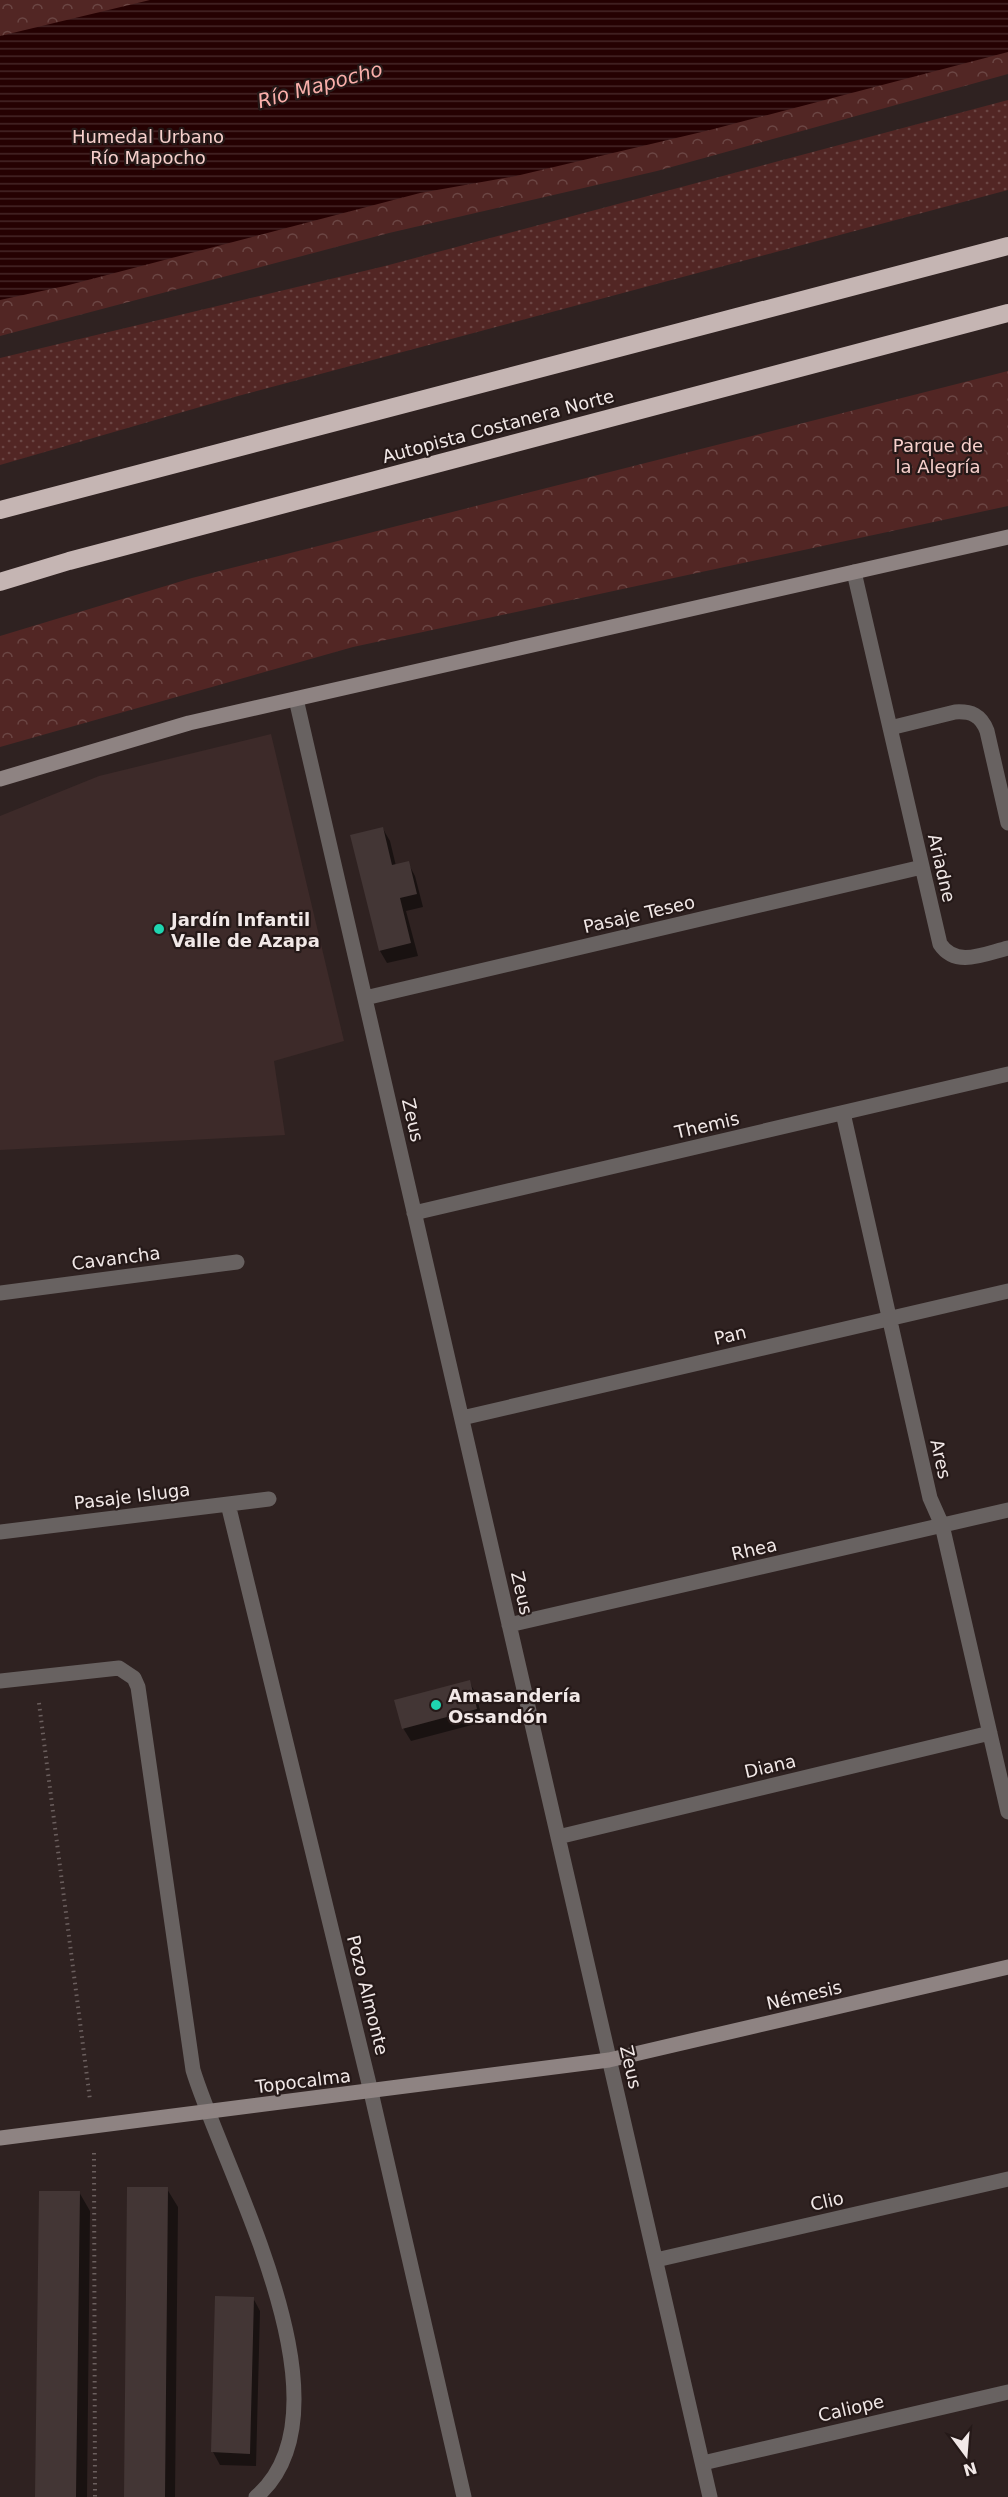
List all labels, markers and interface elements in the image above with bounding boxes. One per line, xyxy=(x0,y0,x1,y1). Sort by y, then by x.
water label: Río Mapocho xyxy=(255,57,385,113)
park label: Humedal Urbano Río Mapocho xyxy=(72,126,224,168)
street label: Autopista Costanera Norte xyxy=(380,385,616,467)
park label: Parque de la Alegría xyxy=(893,435,983,477)
street label: Ariadne xyxy=(924,832,960,904)
street label: Pasaje Teseo xyxy=(581,891,697,937)
place label: Jardín Infantil Valle de Azapa xyxy=(169,909,320,951)
marker: Jardín Infantil Valle de Azapa xyxy=(152,922,166,936)
street label: Zeus xyxy=(398,1096,428,1144)
street label: Themis xyxy=(672,1107,741,1143)
street label: Cavancha xyxy=(71,1242,161,1274)
street label: Pan xyxy=(712,1321,748,1349)
street label: Ares xyxy=(926,1437,956,1481)
street label: Pasaje Isluga xyxy=(73,1478,191,1514)
street label: Rhea xyxy=(729,1534,779,1564)
street label: Zeus xyxy=(507,1569,537,1617)
place label: Amasandería Ossandón xyxy=(448,1685,581,1727)
marker: Amasandería Ossandón xyxy=(429,1698,443,1712)
street label: Diana xyxy=(742,1750,798,1782)
street label: Pozo Almonte xyxy=(343,1933,393,2057)
street label: Némesis xyxy=(764,1976,844,2014)
street label: Zeus xyxy=(616,2043,646,2091)
street label: Topocalma xyxy=(253,2065,352,2097)
street label: Clio xyxy=(808,2187,846,2215)
street label: Caliope xyxy=(816,2390,886,2426)
north arrow xyxy=(936,2425,996,2485)
text: N xyxy=(961,2458,979,2480)

